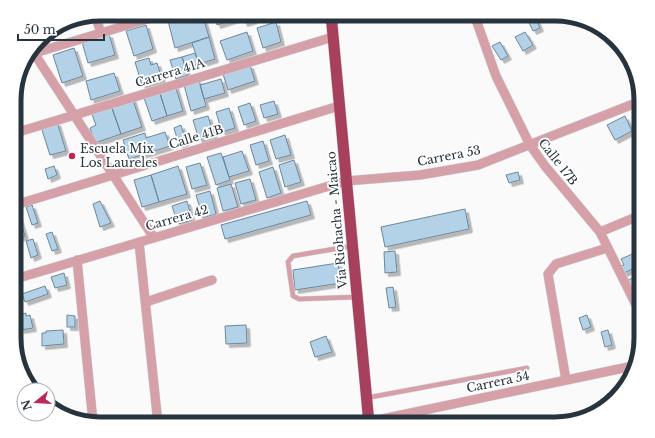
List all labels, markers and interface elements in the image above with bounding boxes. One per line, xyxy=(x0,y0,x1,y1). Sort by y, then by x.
scale bar xyxy=(18,16,104,42)
text: 50 m xyxy=(24,22,56,37)
street label: Carrera 41A xyxy=(133,55,207,90)
street label: Calle 41B xyxy=(167,121,225,152)
street label: Calle 17B xyxy=(536,135,581,188)
place label: Escuela Mix Los Laureles xyxy=(80,141,158,170)
street label: Carrera 53 xyxy=(416,142,482,169)
marker: Escuela Mix Los Laureles xyxy=(67,151,77,161)
street label: Vía Riohacha - Maicao xyxy=(323,151,350,290)
street label: Carrera 42 xyxy=(144,201,210,234)
street label: Carrera 54 xyxy=(465,368,531,396)
north arrow xyxy=(16,382,56,422)
text: N xyxy=(18,397,35,412)

